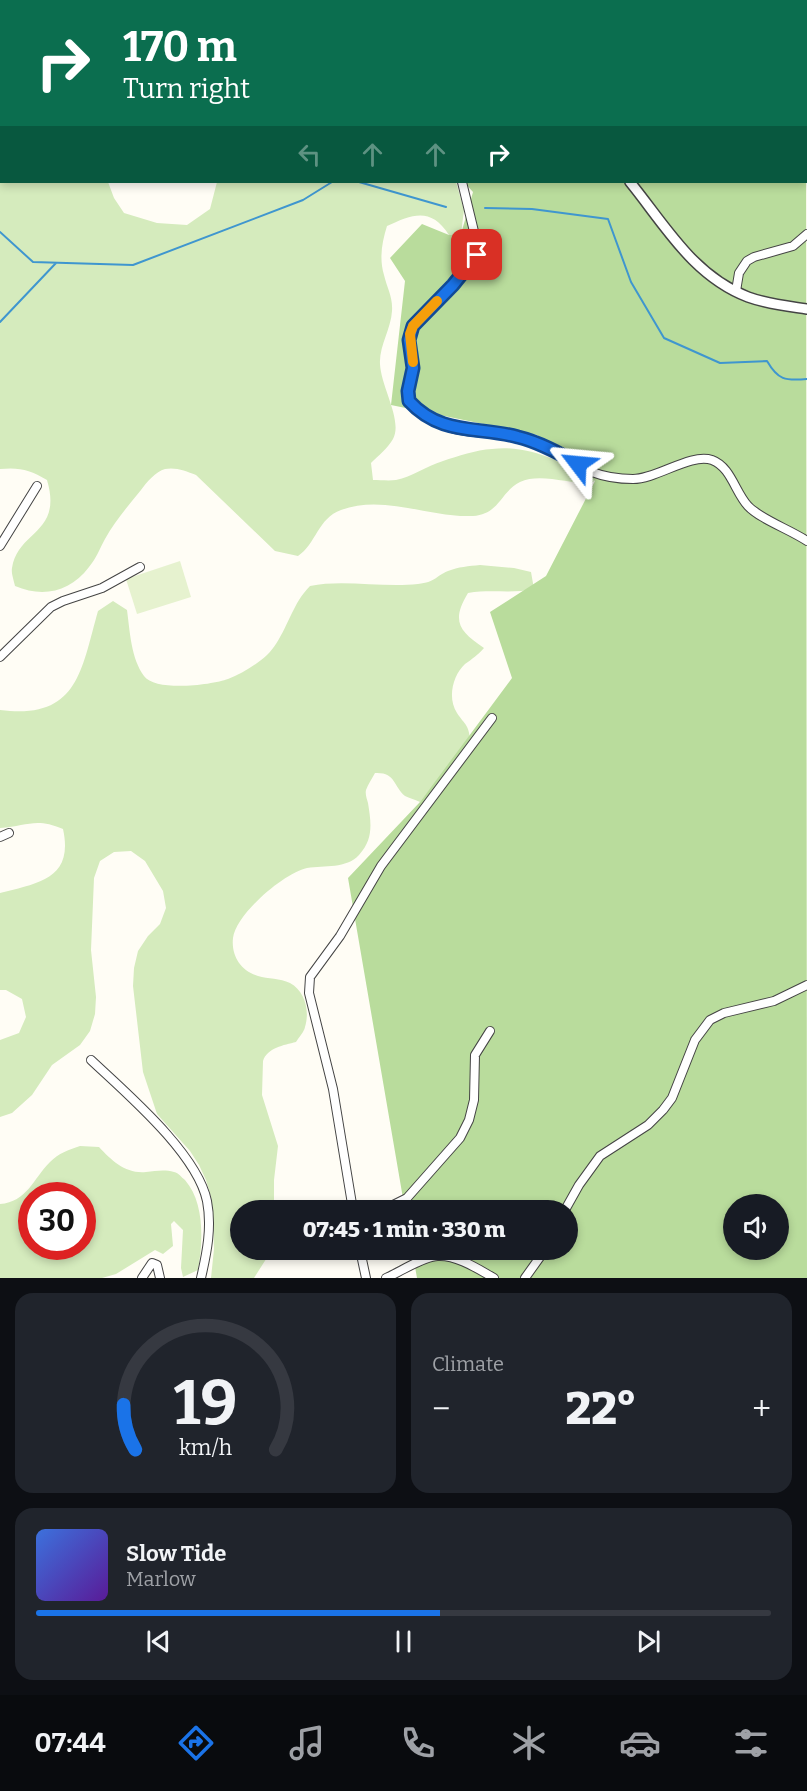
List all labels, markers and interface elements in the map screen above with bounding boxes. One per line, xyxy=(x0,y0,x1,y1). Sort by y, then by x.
text: 170 m xyxy=(123,22,237,72)
icon: right xyxy=(24,24,102,102)
text: Turn right xyxy=(123,73,250,105)
icon: left xyxy=(293,138,326,171)
icon: ahead xyxy=(356,138,389,171)
icon: ahead xyxy=(419,138,452,171)
icon: right xyxy=(482,138,515,171)
pin xyxy=(451,229,502,280)
icon: arrive xyxy=(460,238,493,271)
position arrow xyxy=(546,432,610,496)
speed limit sign: 30 xyxy=(18,1182,96,1260)
map controls xyxy=(723,1194,789,1260)
button: sound xyxy=(723,1194,789,1260)
text: 07:45 · 1 min · 330 m xyxy=(303,1216,505,1243)
text: Climate xyxy=(432,1352,504,1376)
text: 19 xyxy=(174,1366,237,1441)
text: 22° xyxy=(566,1382,637,1436)
text: − xyxy=(432,1389,450,1429)
text: + xyxy=(752,1389,771,1429)
text: km/h xyxy=(179,1435,232,1461)
text: Slow Tide xyxy=(126,1540,226,1567)
text: Marlow xyxy=(126,1567,196,1591)
icon: previous xyxy=(142,1625,175,1658)
icon: pause xyxy=(387,1625,420,1658)
icon: next xyxy=(632,1625,665,1658)
icon: directions xyxy=(175,1722,217,1764)
icon: music xyxy=(286,1722,328,1764)
icon: phone xyxy=(397,1722,439,1764)
icon: climate xyxy=(508,1722,550,1764)
icon: car xyxy=(619,1722,661,1764)
icon: filters xyxy=(730,1722,772,1764)
text: 07:44 xyxy=(35,1727,106,1759)

